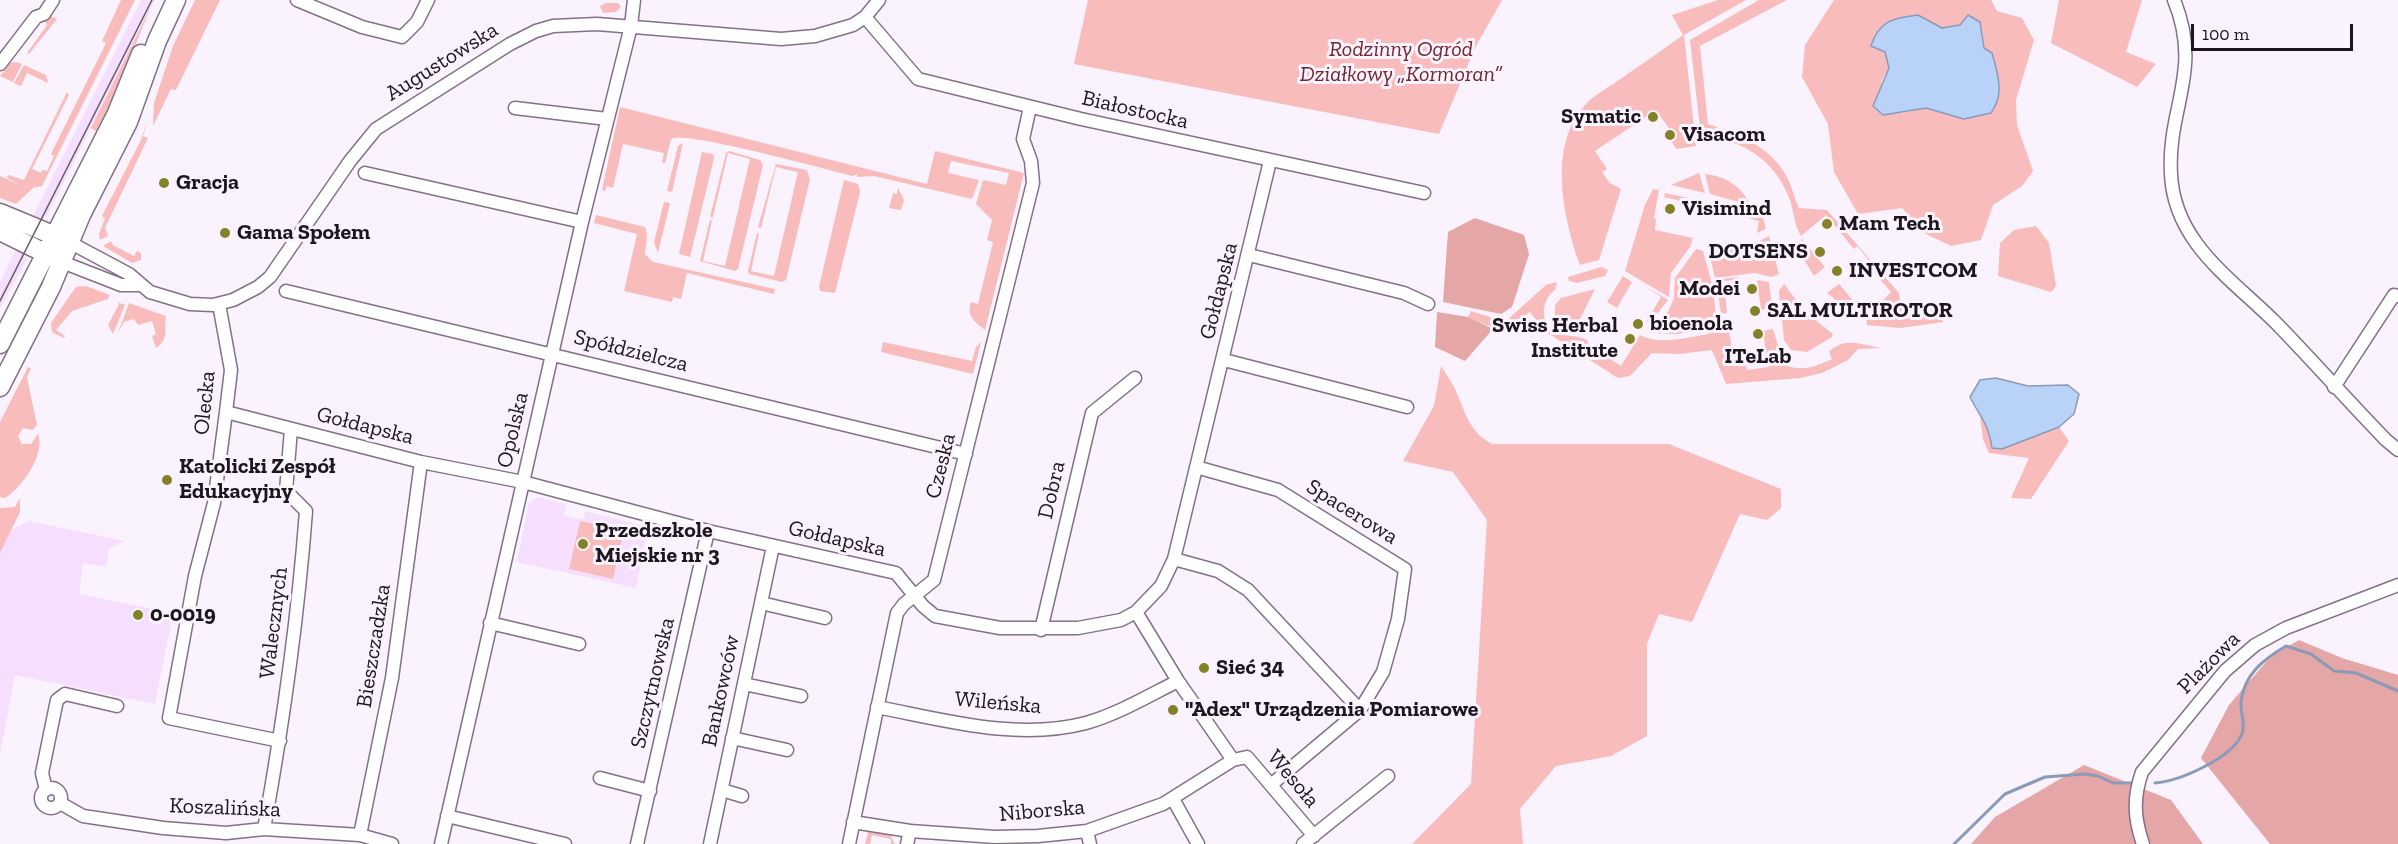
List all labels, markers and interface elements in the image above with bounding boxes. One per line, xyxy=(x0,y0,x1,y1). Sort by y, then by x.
scale bar xyxy=(2194,12,2356,50)
street label: Augustowska xyxy=(381,17,503,107)
text: 100 m xyxy=(2202,23,2249,45)
park label: Rodzinny Ogród Działkowy „Kormoran” xyxy=(1300,37,1502,88)
street label: Białostocka xyxy=(1079,85,1191,135)
place label: Symatic xyxy=(1561,104,1641,130)
marker: Symatic xyxy=(1646,110,1660,124)
place label: Visacom xyxy=(1682,122,1765,148)
marker: Visacom xyxy=(1663,128,1677,142)
place label: Gracja xyxy=(176,170,239,196)
marker: Gracja xyxy=(157,176,171,190)
place label: Visimind xyxy=(1682,196,1771,222)
marker: Visimind xyxy=(1663,202,1677,216)
place label: Mam Tech xyxy=(1839,211,1940,237)
marker: Mam Tech xyxy=(1820,217,1834,231)
place label: Gama Społem xyxy=(237,220,370,246)
marker: Gama Społem xyxy=(218,226,232,240)
place label: DOTSENS xyxy=(1708,239,1808,265)
street label: Gołdapska xyxy=(1194,240,1244,342)
marker: DOTSENS xyxy=(1813,245,1827,259)
place label: INVESTCOM xyxy=(1849,258,1978,284)
marker: INVESTCOM xyxy=(1830,264,1844,278)
place label: Modei xyxy=(1679,276,1740,302)
marker: Modei xyxy=(1745,282,1759,296)
place label: SAL MULTIROTOR xyxy=(1767,298,1952,324)
marker: SAL MULTIROTOR xyxy=(1748,304,1762,318)
place label: bioenola xyxy=(1650,311,1733,337)
place label: Swiss Herbal Institute xyxy=(1492,313,1618,364)
marker: bioenola xyxy=(1631,317,1645,331)
street label: Spółdzielcza xyxy=(571,324,691,378)
marker: ITeLab xyxy=(1751,327,1765,341)
marker: Swiss Herbal Institute xyxy=(1623,332,1637,346)
place label: ITeLab xyxy=(1725,344,1791,370)
street label: Olecka xyxy=(189,370,221,436)
street label: Opolska xyxy=(491,390,535,470)
street label: Gołdapska xyxy=(314,401,416,451)
street label: Czeska xyxy=(920,431,962,501)
place label: Katolicki Zespół Edukacyjny xyxy=(179,454,335,506)
street label: Dobra xyxy=(1033,459,1071,521)
marker: Katolicki Zespół Edukacyjny xyxy=(160,473,174,487)
street label: Spacerowa xyxy=(1301,474,1403,550)
street label: Gołdapska xyxy=(786,515,888,563)
place label: Przedszkole Miejskie nr 3 xyxy=(595,518,720,570)
marker: Przedszkole Miejskie nr 3 xyxy=(576,537,590,551)
street label: Walecznych xyxy=(254,566,294,680)
street label: Bieszczadzka xyxy=(351,582,397,710)
place label: 0-0019 xyxy=(150,602,216,628)
marker: 0-0019 xyxy=(131,608,145,622)
street label: Szczytnowska xyxy=(625,615,681,751)
street label: Plażowa xyxy=(2172,626,2246,700)
street label: Bankowców xyxy=(696,633,746,749)
place label: Sieć 34 xyxy=(1216,655,1284,681)
marker: Sieć 34 xyxy=(1197,661,1211,675)
street label: Wileńska xyxy=(954,686,1042,720)
place label: "Adex" Urządzenia Pomiarowe xyxy=(1185,697,1478,723)
marker: "Adex" Urządzenia Pomiarowe xyxy=(1166,703,1180,717)
street label: Wesoła xyxy=(1261,745,1325,813)
street label: Koszalińska xyxy=(169,793,281,823)
street label: Niborska xyxy=(998,794,1086,828)

